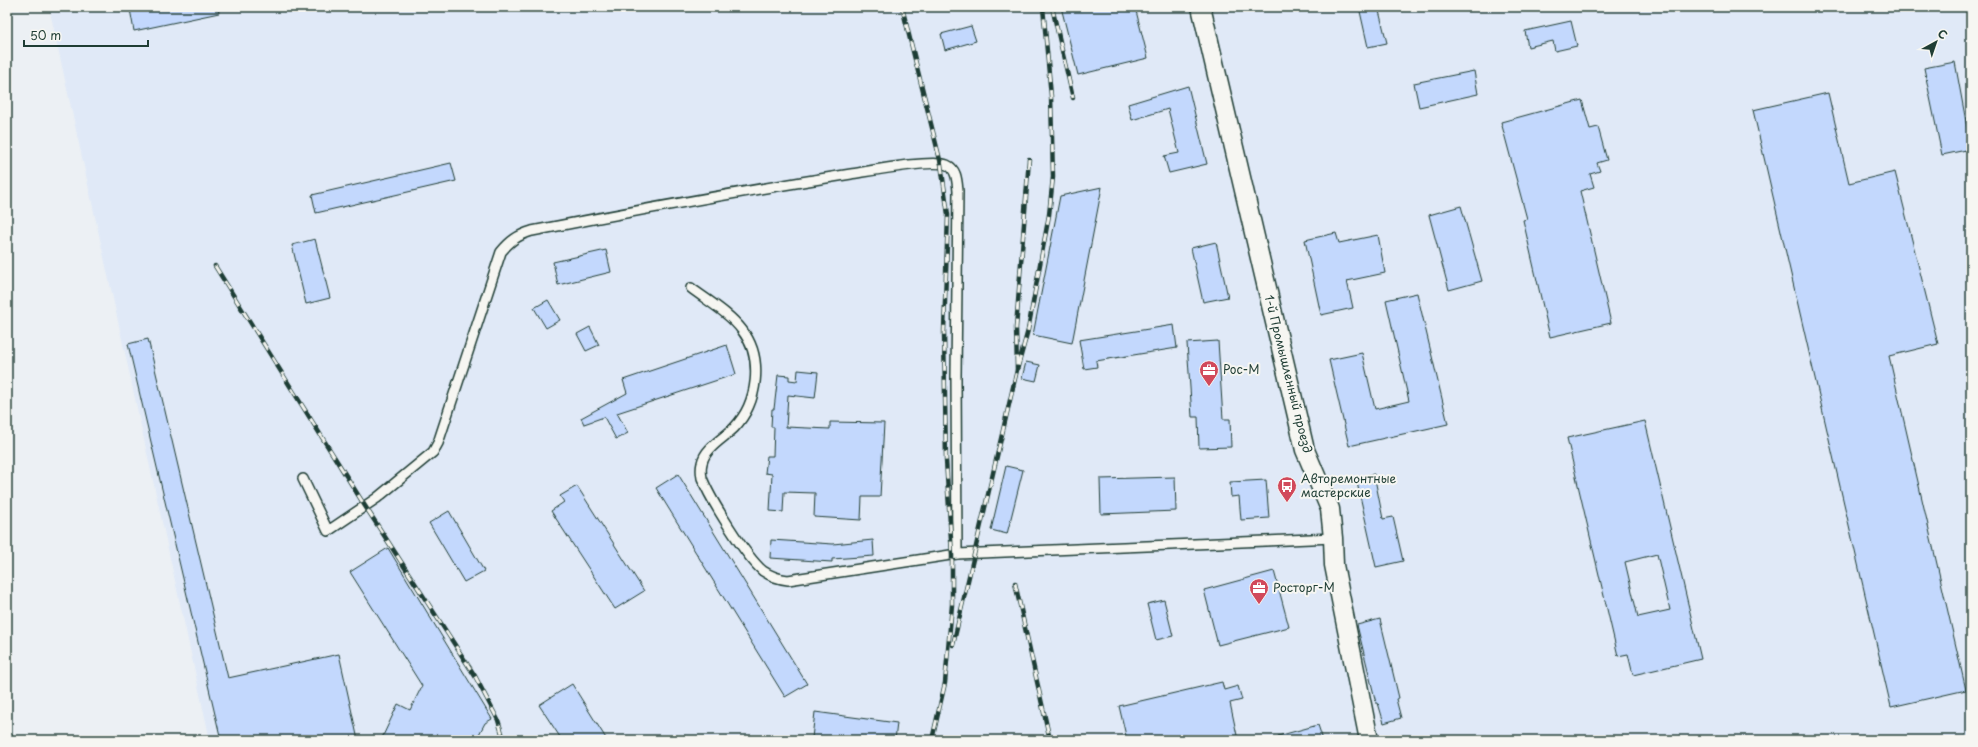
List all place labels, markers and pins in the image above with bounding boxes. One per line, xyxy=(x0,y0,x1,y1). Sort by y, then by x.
office icon: Рос-М xyxy=(1198,359,1220,387)
place label: Рос-М xyxy=(1223,360,1260,378)
place label: Авторемонтные мастерские xyxy=(1301,469,1397,501)
bus stop icon: Авторемонтные мастерские xyxy=(1276,475,1298,503)
office icon: Росторг-М xyxy=(1248,577,1270,605)
place label: Росторг-М xyxy=(1273,578,1335,596)

